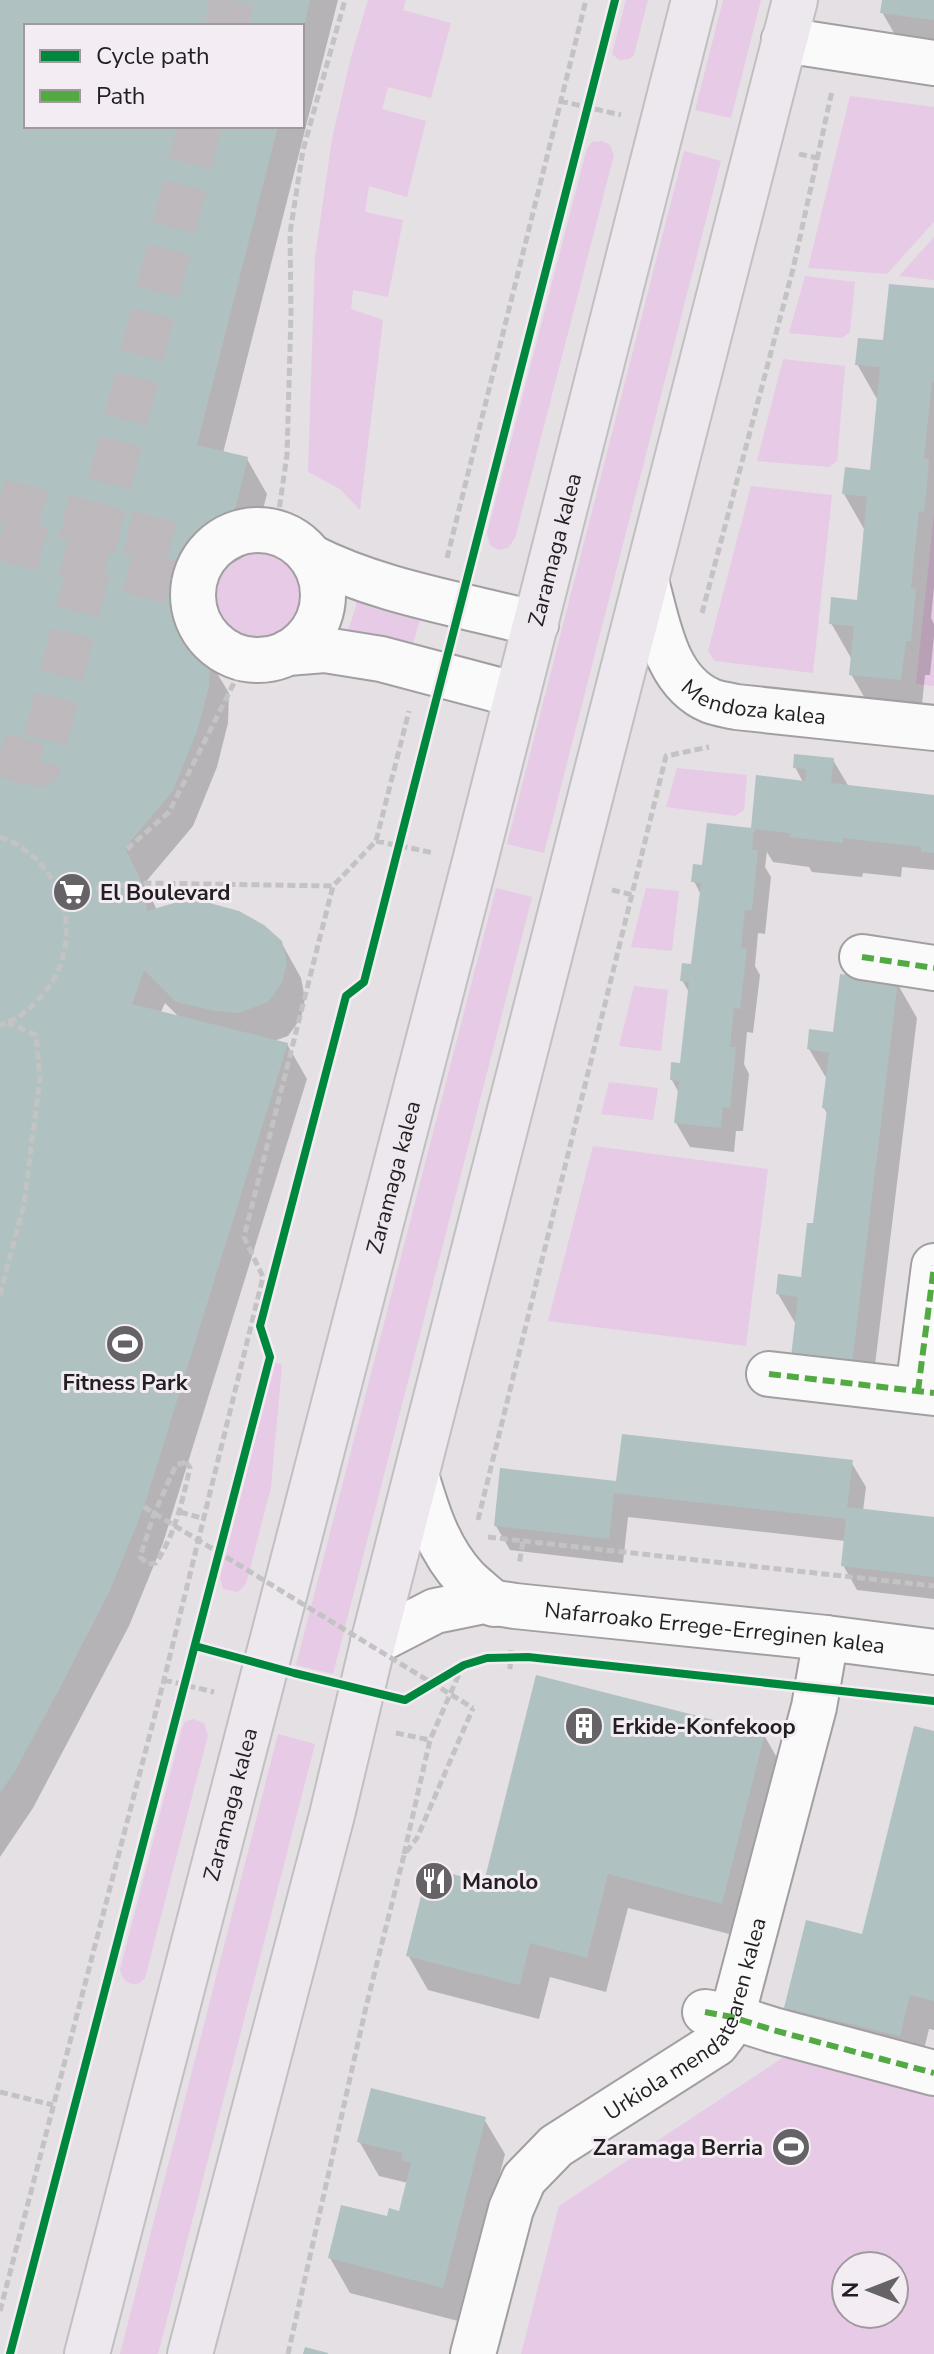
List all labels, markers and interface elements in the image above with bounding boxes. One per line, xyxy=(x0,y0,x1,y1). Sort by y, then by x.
legend xyxy=(24,24,304,128)
text: Cycle path xyxy=(96,40,210,72)
text: Path xyxy=(96,80,145,112)
street label: Zaramaga kalea xyxy=(521,470,589,630)
street label: Mendoza kalea xyxy=(675,673,827,732)
supermarket icon: El Boulevard xyxy=(51,871,93,913)
place label: El Boulevard xyxy=(100,878,230,908)
street label: Zaramaga kalea xyxy=(360,1098,428,1257)
sports icon: Fitness Park xyxy=(104,1323,146,1365)
place label: Fitness Park xyxy=(63,1368,189,1398)
street label: Nafarroako Errege-Erreginen kalea xyxy=(543,1595,887,1661)
building icon: Erkide-Konfekoop xyxy=(563,1705,605,1747)
place label: Erkide-Konfekoop xyxy=(612,1712,796,1742)
street label: Zaramaga kalea xyxy=(197,1725,265,1884)
restaurant icon: Manolo xyxy=(413,1860,455,1902)
place label: Manolo xyxy=(462,1867,538,1897)
street label: Urkiola mendatearen kalea xyxy=(598,1914,774,2128)
sports icon: Zaramaga Berria xyxy=(770,2126,812,2168)
place label: Zaramaga Berria xyxy=(593,2133,763,2163)
north arrow xyxy=(830,2250,910,2330)
text: N xyxy=(836,2282,866,2298)

